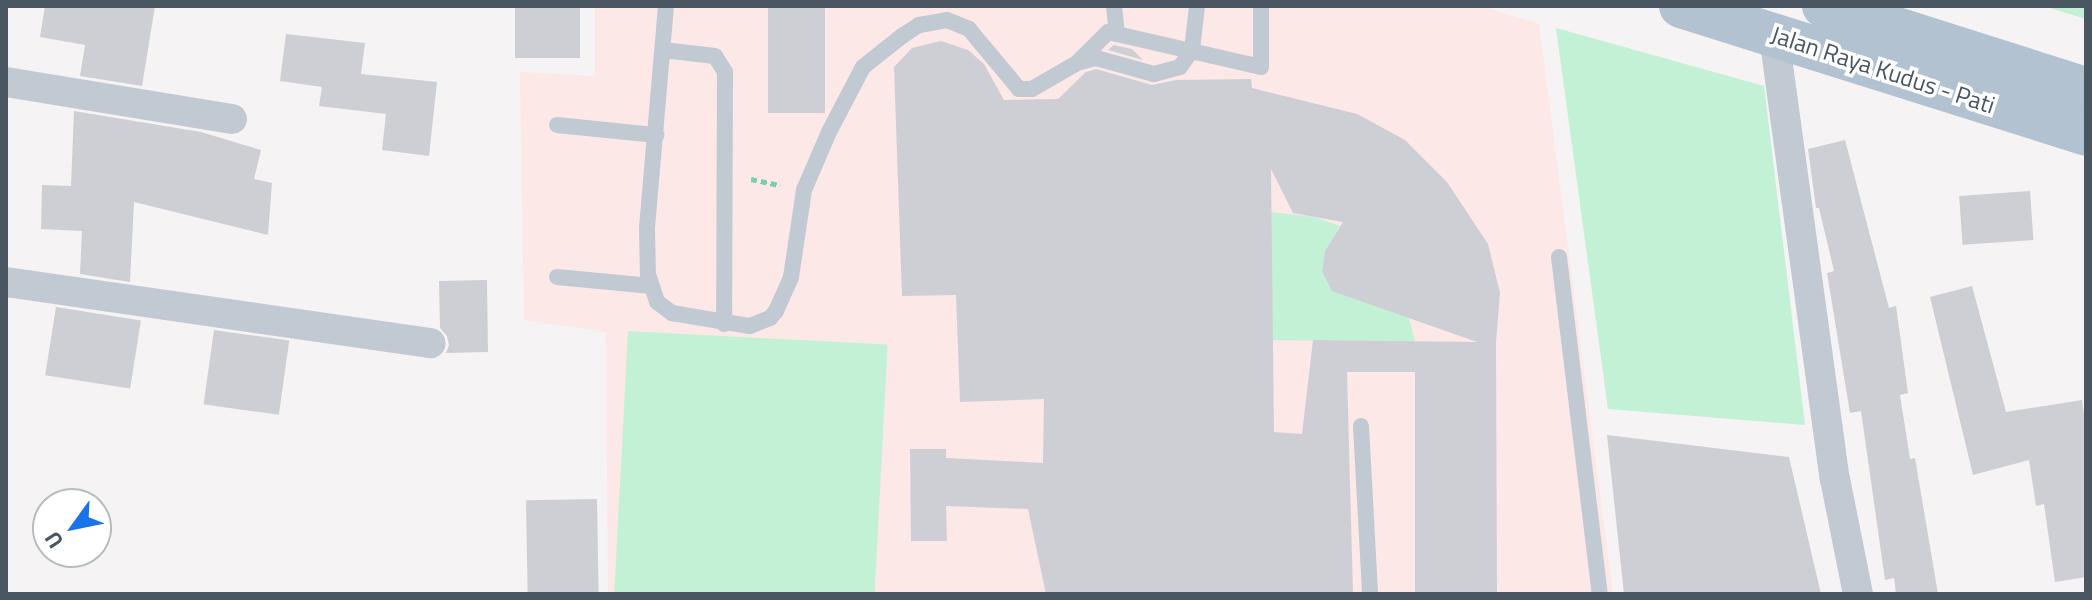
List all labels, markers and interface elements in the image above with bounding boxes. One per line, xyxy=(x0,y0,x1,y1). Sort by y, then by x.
street label: Jalan Raya Kudus - Pati xyxy=(1767,20,1999,120)
north arrow xyxy=(32,488,112,568)
text: U xyxy=(35,525,72,555)

